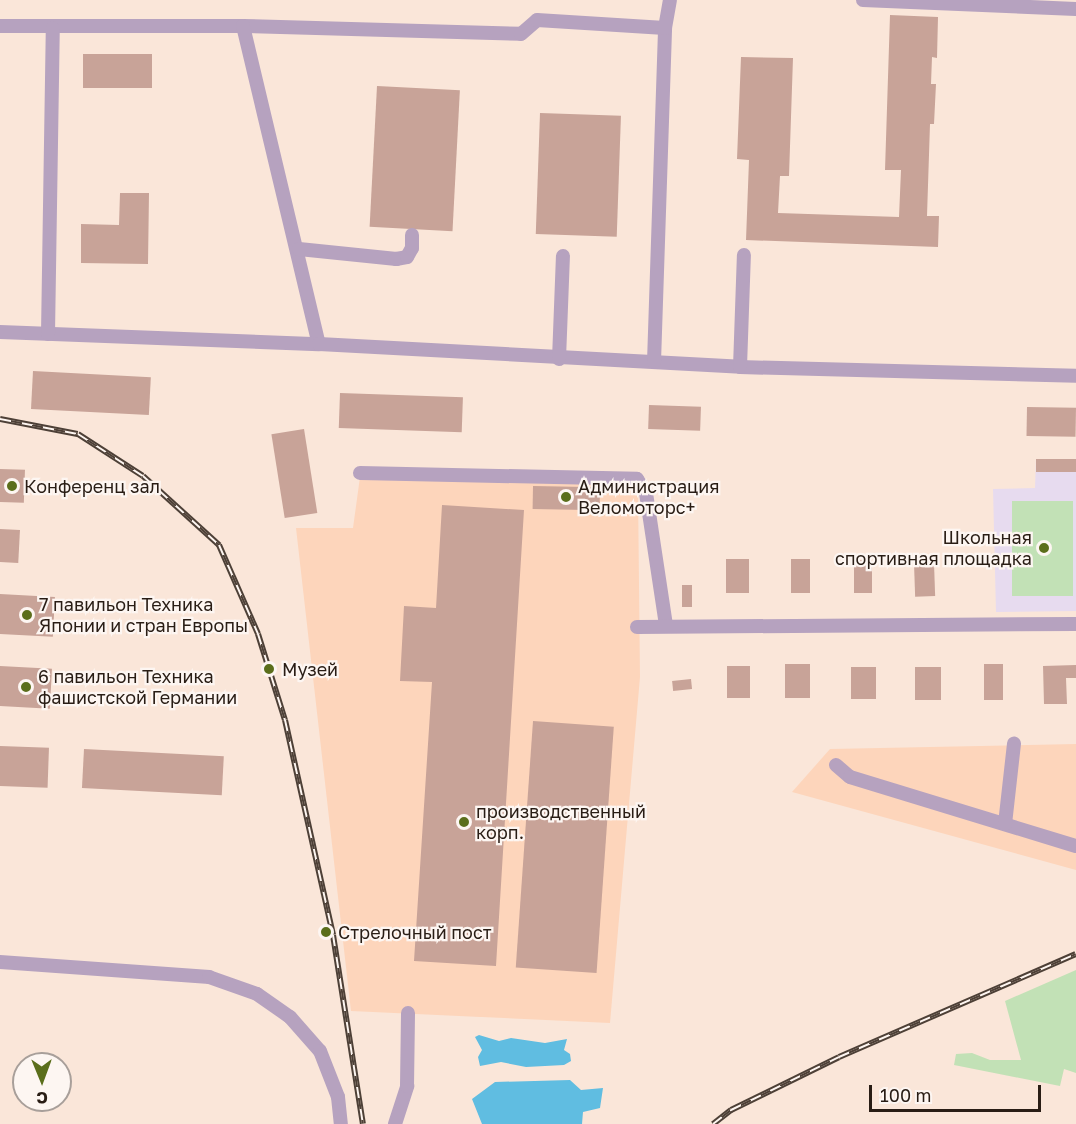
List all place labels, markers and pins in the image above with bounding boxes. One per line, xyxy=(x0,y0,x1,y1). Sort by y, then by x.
place label: Конференц зал xyxy=(24,475,160,497)
place label: Администрация Веломоторс+ xyxy=(578,476,719,518)
marker: Конференц зал xyxy=(5,479,19,493)
marker: Администрация Веломоторс+ xyxy=(559,490,573,504)
place label: Школьная спортивная площадка xyxy=(835,527,1032,570)
marker: Школьная спортивная площадка xyxy=(1037,541,1051,555)
place label: 7 павильон Техника Японии и стран Европы xyxy=(39,594,248,636)
marker: 7 павильон Техника Японии и стран Европы xyxy=(20,608,34,622)
place label: Музей xyxy=(282,658,338,680)
marker: Музей xyxy=(260,660,278,678)
place label: 6 павильон Техника фашистской Германии xyxy=(38,666,237,708)
marker: 6 павильон Техника фашистской Германии xyxy=(19,680,33,694)
place label: производственный корп. xyxy=(476,801,646,844)
marker: производственный корп. xyxy=(457,815,471,829)
place label: Стрелочный пост xyxy=(338,921,492,943)
marker: Стрелочный пост xyxy=(319,925,333,939)

